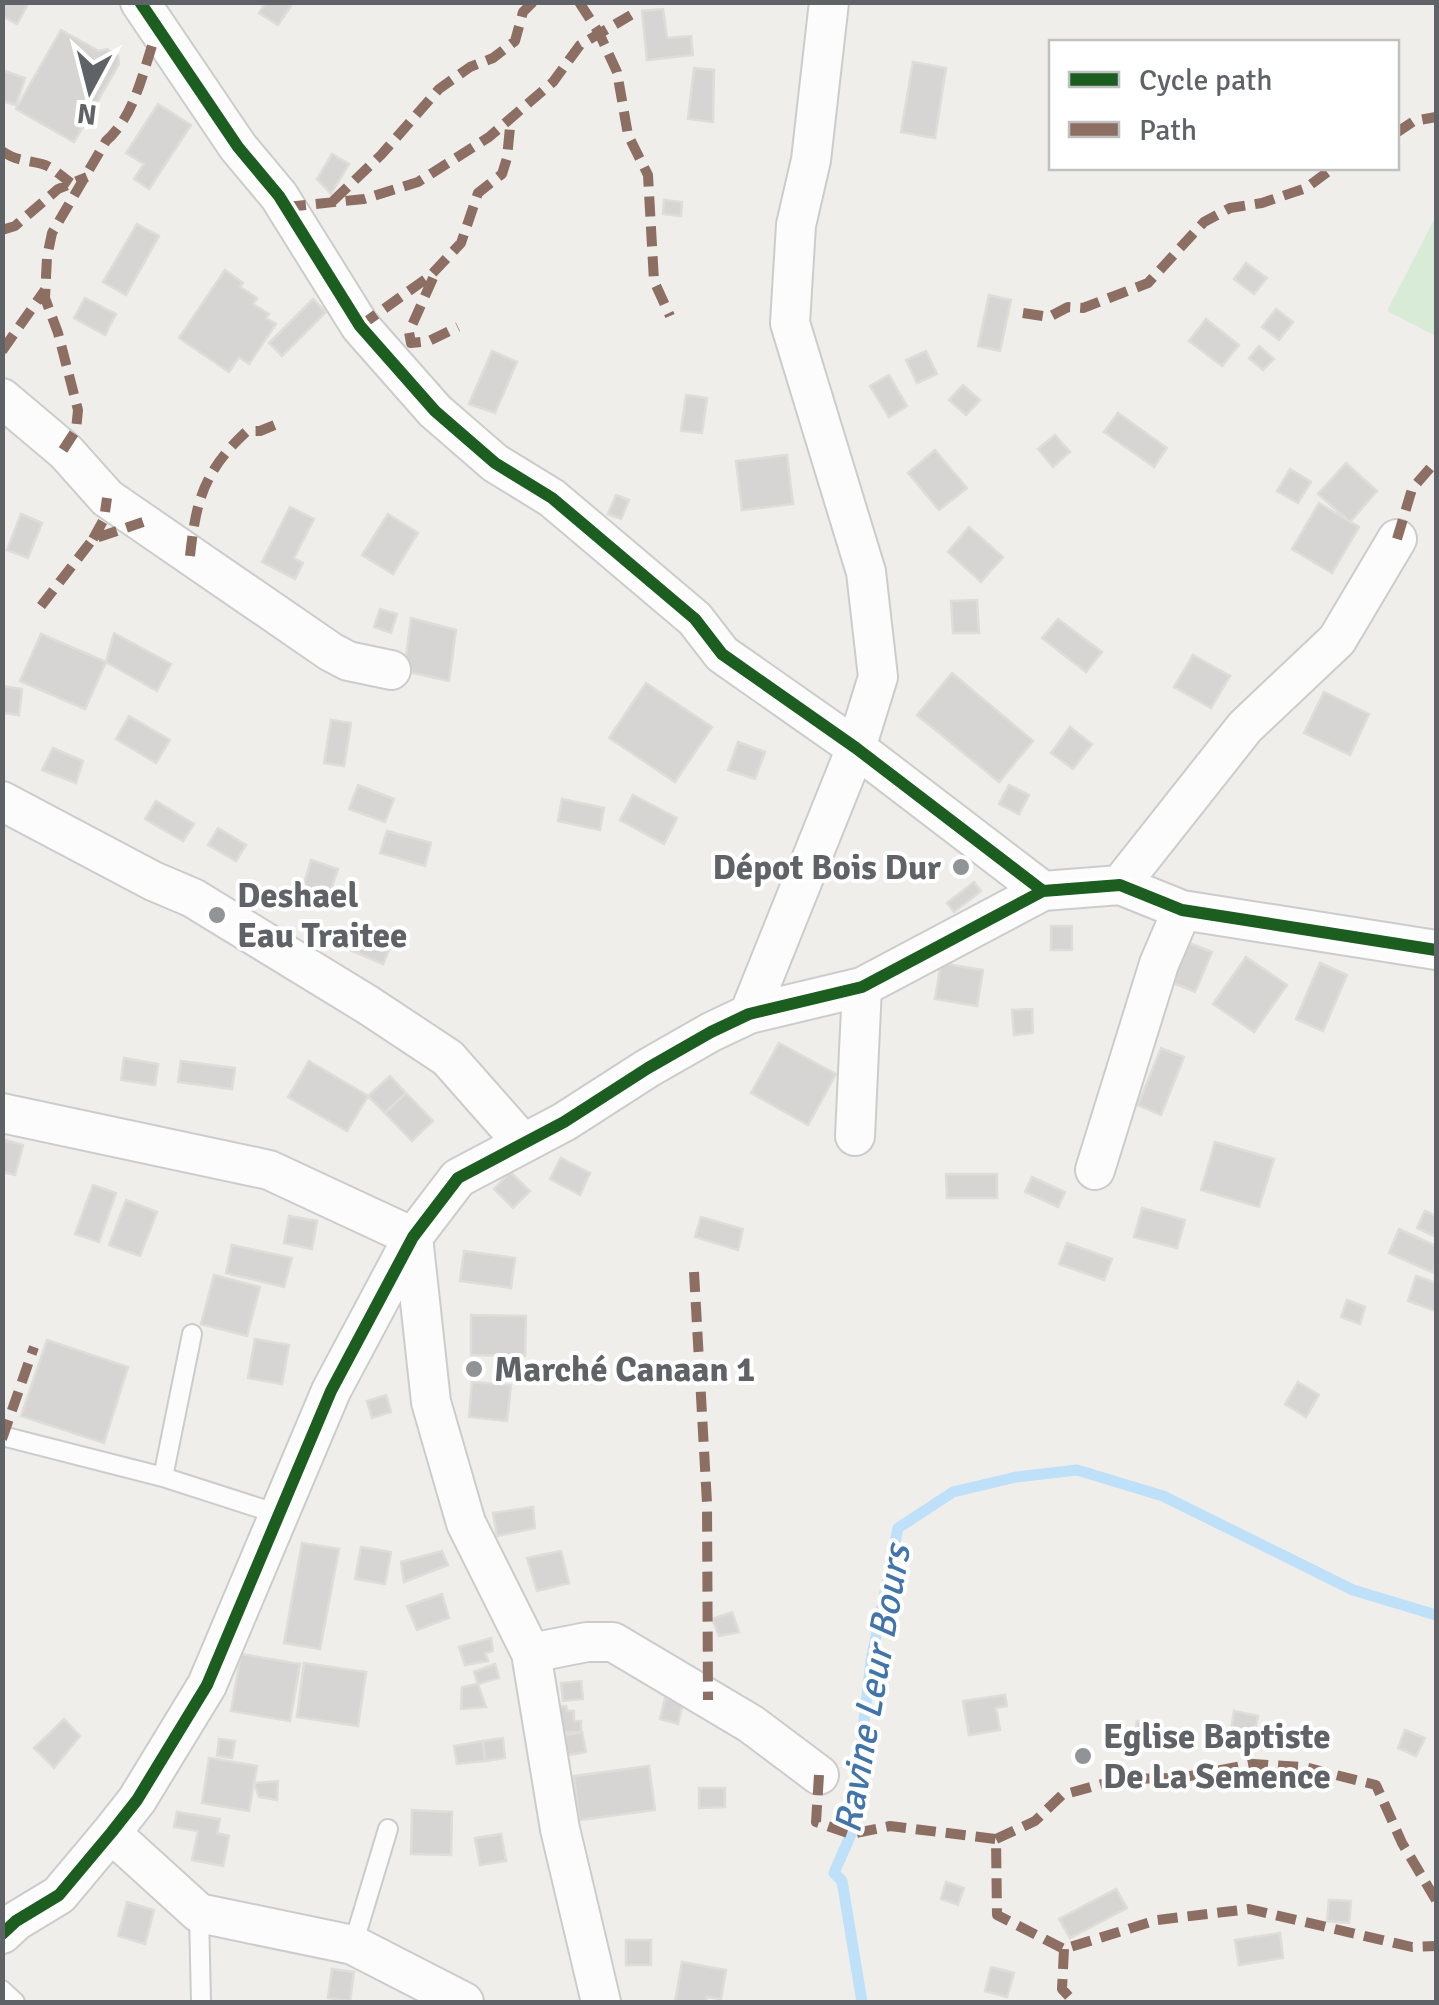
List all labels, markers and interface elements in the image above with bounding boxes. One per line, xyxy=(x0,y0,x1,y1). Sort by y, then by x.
north arrow xyxy=(40,40,140,140)
legend xyxy=(1049,40,1399,170)
text: Cycle path xyxy=(1139,62,1273,99)
text: N xyxy=(75,96,99,132)
text: Path xyxy=(1139,112,1197,149)
place label: Dépot Bois Dur xyxy=(713,846,941,889)
marker: Dépot Bois Dur xyxy=(950,856,972,878)
place label: Deshael Eau Traitee xyxy=(237,874,407,957)
marker: Deshael Eau Traitee xyxy=(206,904,228,926)
place label: Marché Canaan 1 xyxy=(494,1348,755,1391)
marker: Marché Canaan 1 xyxy=(463,1358,485,1380)
water label: Ravine Leur Bours xyxy=(824,1538,922,1837)
place label: Eglise Baptiste De La Semence xyxy=(1103,1715,1331,1798)
marker: Eglise Baptiste De La Semence xyxy=(1072,1745,1094,1767)

